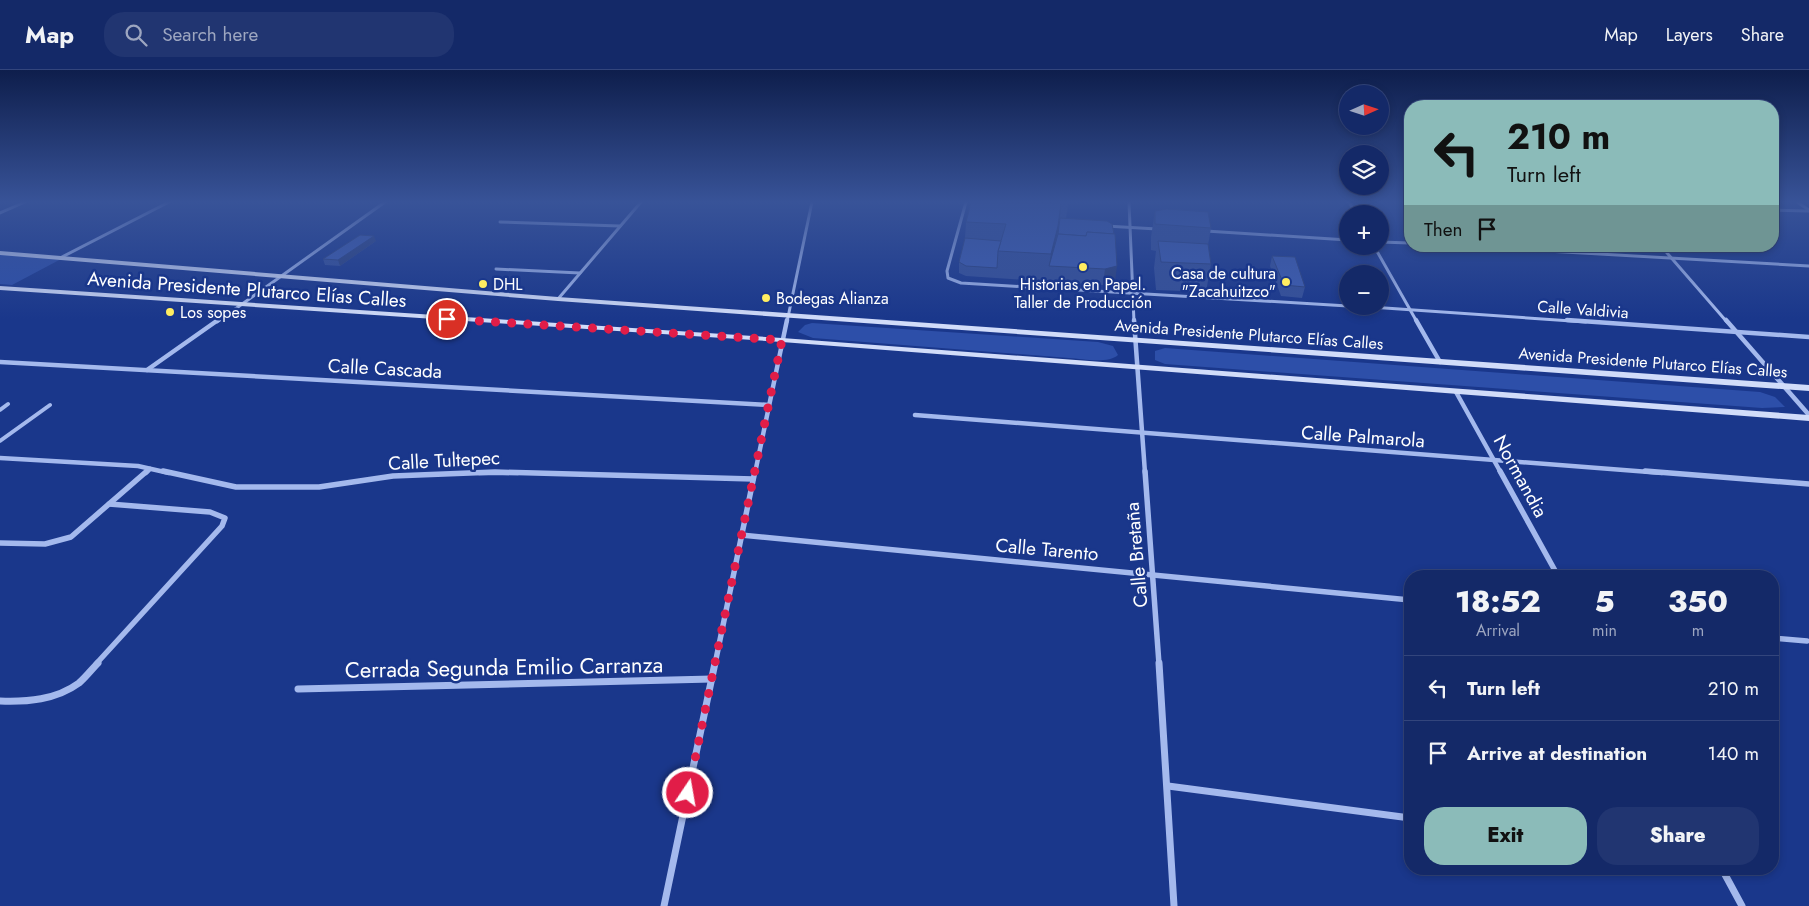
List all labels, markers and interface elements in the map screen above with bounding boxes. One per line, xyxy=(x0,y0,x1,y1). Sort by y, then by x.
search box xyxy=(104,12,454,57)
text: Map xyxy=(25,17,74,52)
icon: search xyxy=(122,21,150,49)
text: Search here xyxy=(162,21,258,48)
text: Map xyxy=(1604,22,1638,48)
text: Layers xyxy=(1666,22,1713,48)
text: Share xyxy=(1741,22,1784,48)
north arrow xyxy=(1339,85,1389,135)
map controls xyxy=(1339,85,1389,315)
text: 210 m xyxy=(1507,112,1610,162)
icon: left xyxy=(1424,120,1489,185)
button: layers xyxy=(1339,145,1389,195)
text: Turn left xyxy=(1507,158,1581,190)
button: + xyxy=(1339,205,1389,255)
icon: arrive xyxy=(1473,215,1501,243)
text: Then xyxy=(1424,216,1463,243)
marker: Historias en Papel. Taller de Producción xyxy=(1077,261,1089,273)
place label: Casa de cultura "Zacahuitzco" xyxy=(1171,262,1276,303)
street label: Avenida Presidente Plutarco Elías Calles xyxy=(87,265,408,314)
button: − xyxy=(1339,265,1389,315)
place label: DHL xyxy=(493,273,523,296)
place label: Historias en Papel. Taller de Producción xyxy=(1014,273,1152,314)
marker: Casa de cultura "Zacahuitzco" xyxy=(1280,276,1292,288)
marker: DHL xyxy=(477,278,489,290)
place label: Bodegas Alianza xyxy=(776,287,889,310)
marker: Bodegas Alianza xyxy=(760,292,772,304)
street label: Calle Valdivia xyxy=(1536,295,1629,324)
pin xyxy=(426,298,468,340)
place label: Los sopes xyxy=(180,301,246,324)
icon: arrive xyxy=(433,305,461,333)
marker: Los sopes xyxy=(164,306,176,318)
street label: Avenida Presidente Plutarco Elías Calles xyxy=(1114,314,1384,355)
street label: Avenida Presidente Plutarco Elías Calles xyxy=(1518,342,1788,383)
street label: Calle Cascada xyxy=(327,352,443,385)
street label: Calle Palmarola xyxy=(1300,419,1426,454)
street label: Normandia xyxy=(1487,430,1554,522)
street label: Calle Tultepec xyxy=(387,444,501,477)
street label: Calle Bretaña xyxy=(1118,501,1155,609)
street label: Calle Tarento xyxy=(994,532,1100,567)
text: 18:52 xyxy=(1455,580,1541,623)
text: 5 xyxy=(1594,580,1615,623)
text: 350 xyxy=(1668,580,1728,623)
text: Arrival xyxy=(1476,619,1520,642)
text: min xyxy=(1592,619,1617,642)
text: m xyxy=(1692,619,1704,642)
street label: Cerrada Segunda Emilio Carranza xyxy=(344,648,664,686)
icon: left xyxy=(1424,674,1452,702)
text: Turn left xyxy=(1467,675,1540,702)
text: 210 m xyxy=(1708,675,1759,702)
icon: arrive xyxy=(1424,739,1452,767)
text: Arrive at destination xyxy=(1467,740,1647,767)
text: 140 m xyxy=(1707,740,1759,767)
position arrow xyxy=(661,766,713,818)
button: Exit xyxy=(1424,807,1587,865)
button: Share xyxy=(1597,807,1759,865)

